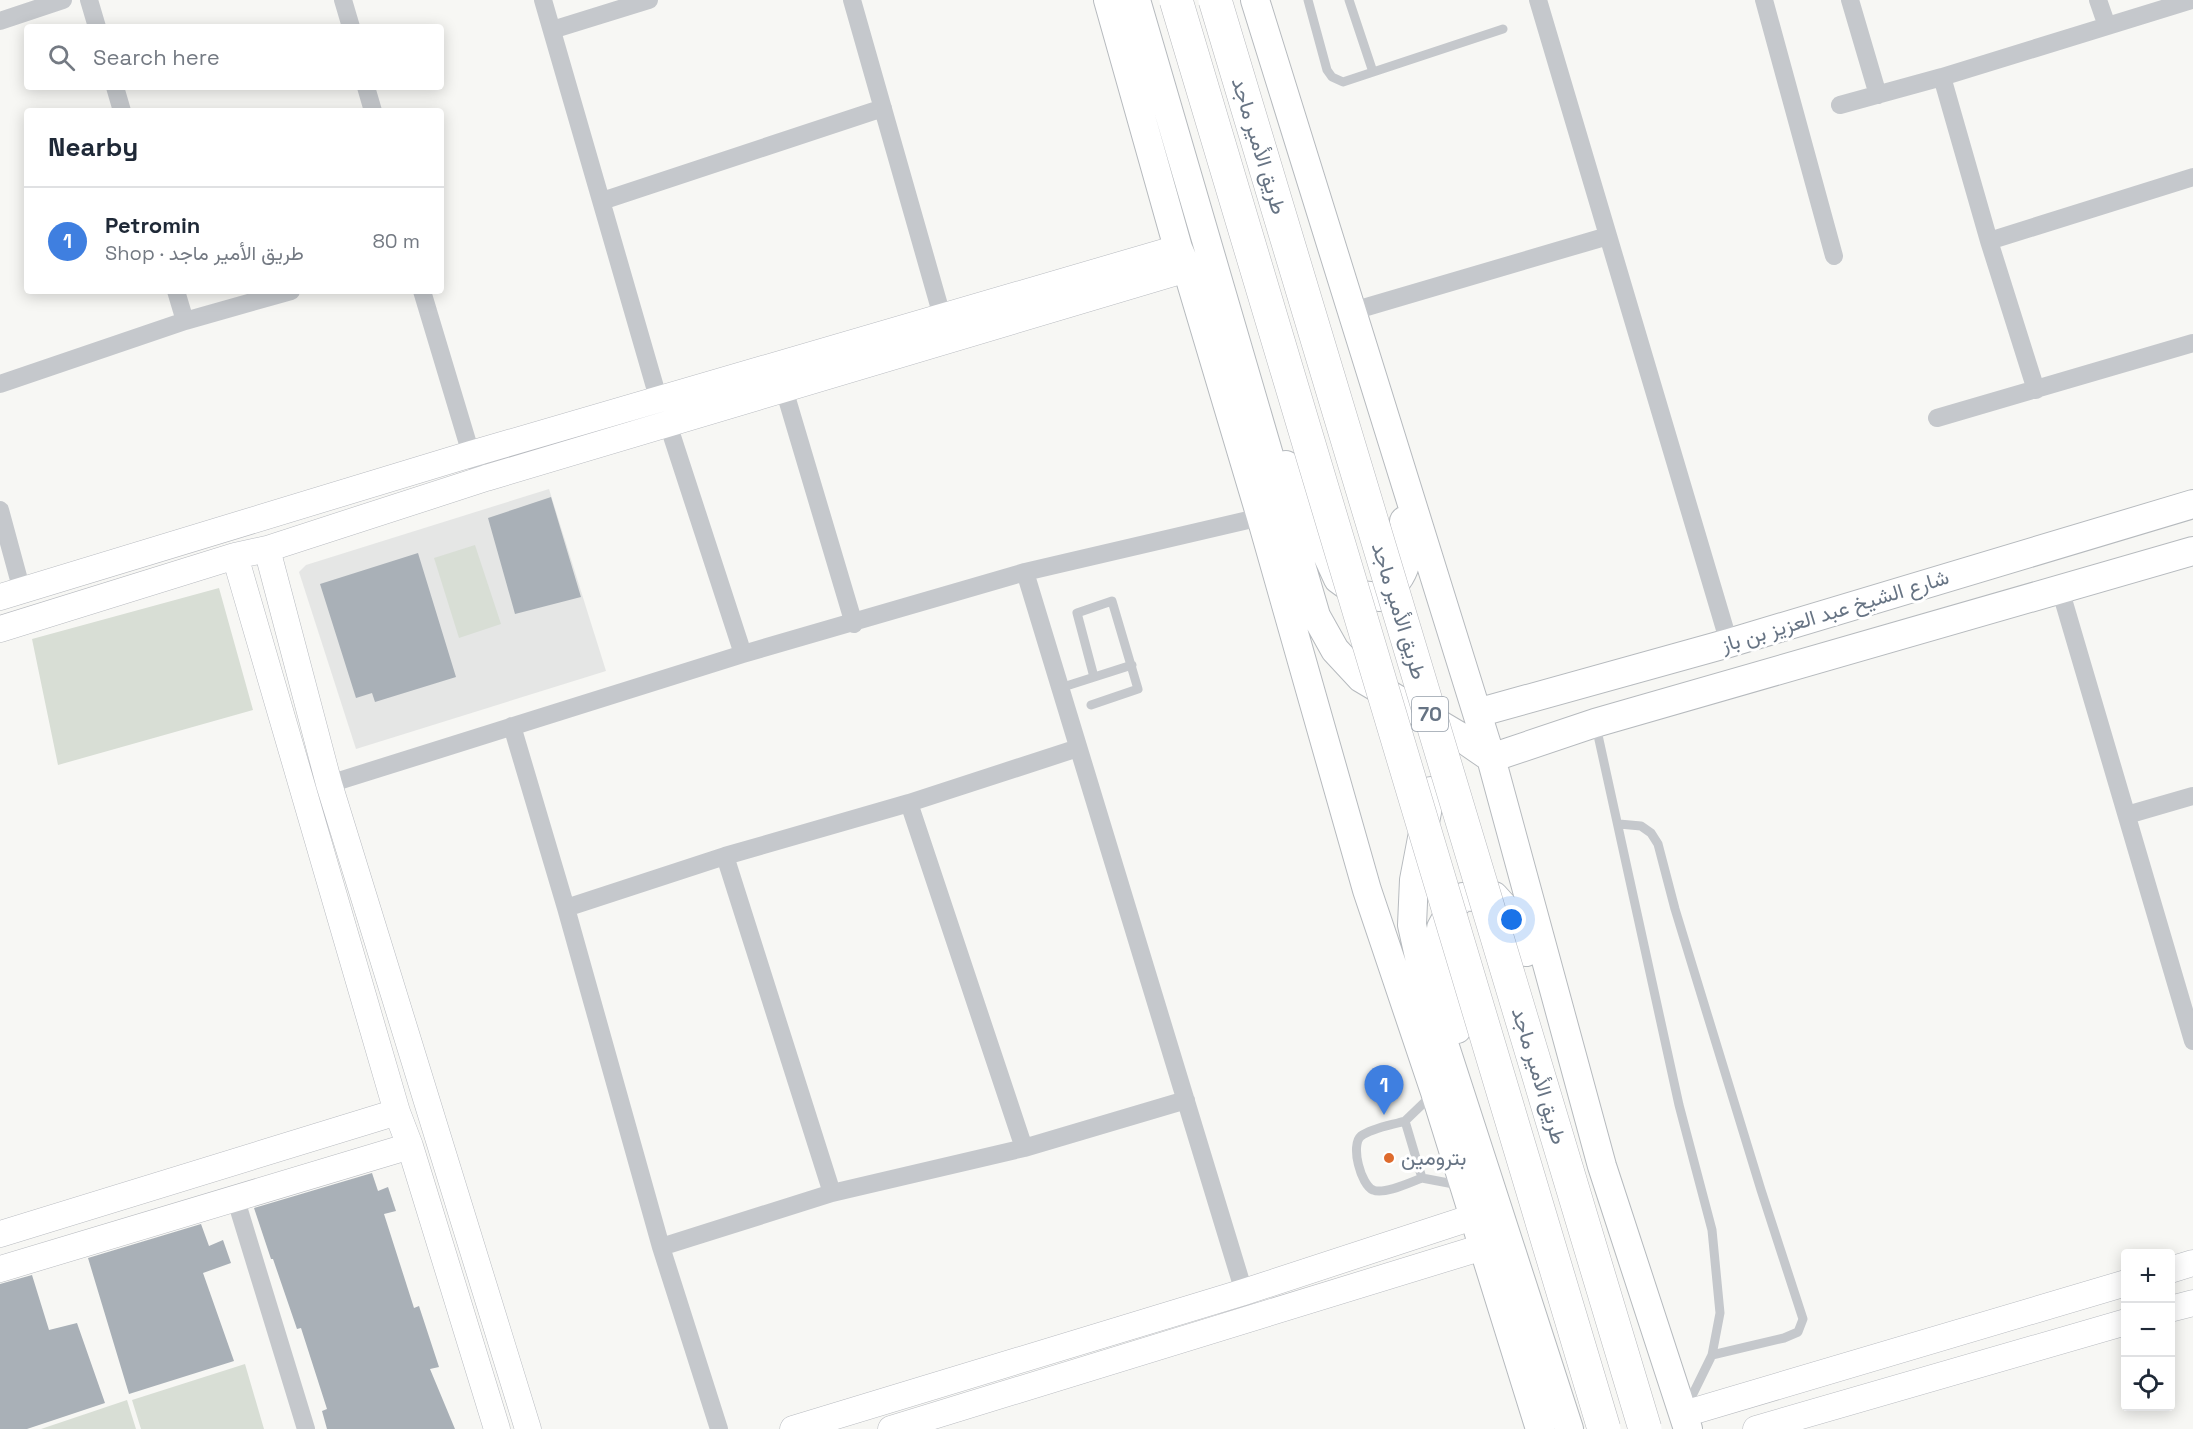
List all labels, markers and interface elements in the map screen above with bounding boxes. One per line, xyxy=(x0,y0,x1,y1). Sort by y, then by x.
search box xyxy=(24,24,444,90)
icon: search xyxy=(45,41,78,74)
text: Search here xyxy=(93,43,220,71)
street label: طريق الأمير ماجد xyxy=(1226,74,1293,218)
text: Nearby xyxy=(48,130,138,164)
text: Petromin xyxy=(105,211,200,239)
text: 1 xyxy=(63,228,72,254)
text: 80 m xyxy=(372,228,420,254)
text: Shop · طريق الأمير ماجد xyxy=(105,240,304,266)
street label: طريق الأمير ماجد xyxy=(1366,539,1433,683)
street label: شارع الشيخ عبد العزيز بن باز xyxy=(1717,563,1952,659)
road number: 70 xyxy=(1412,697,1448,731)
your location xyxy=(1497,905,1526,934)
street label: طريق الأمير ماجد xyxy=(1506,1004,1573,1148)
pin: 1 xyxy=(1364,1066,1404,1115)
place label: بترومين xyxy=(1401,1144,1467,1171)
marker: بترومين xyxy=(1382,1151,1396,1165)
map controls xyxy=(2121,1249,2175,1411)
button: + xyxy=(2121,1249,2175,1303)
button: − xyxy=(2121,1303,2175,1357)
button: locate xyxy=(2121,1357,2175,1411)

